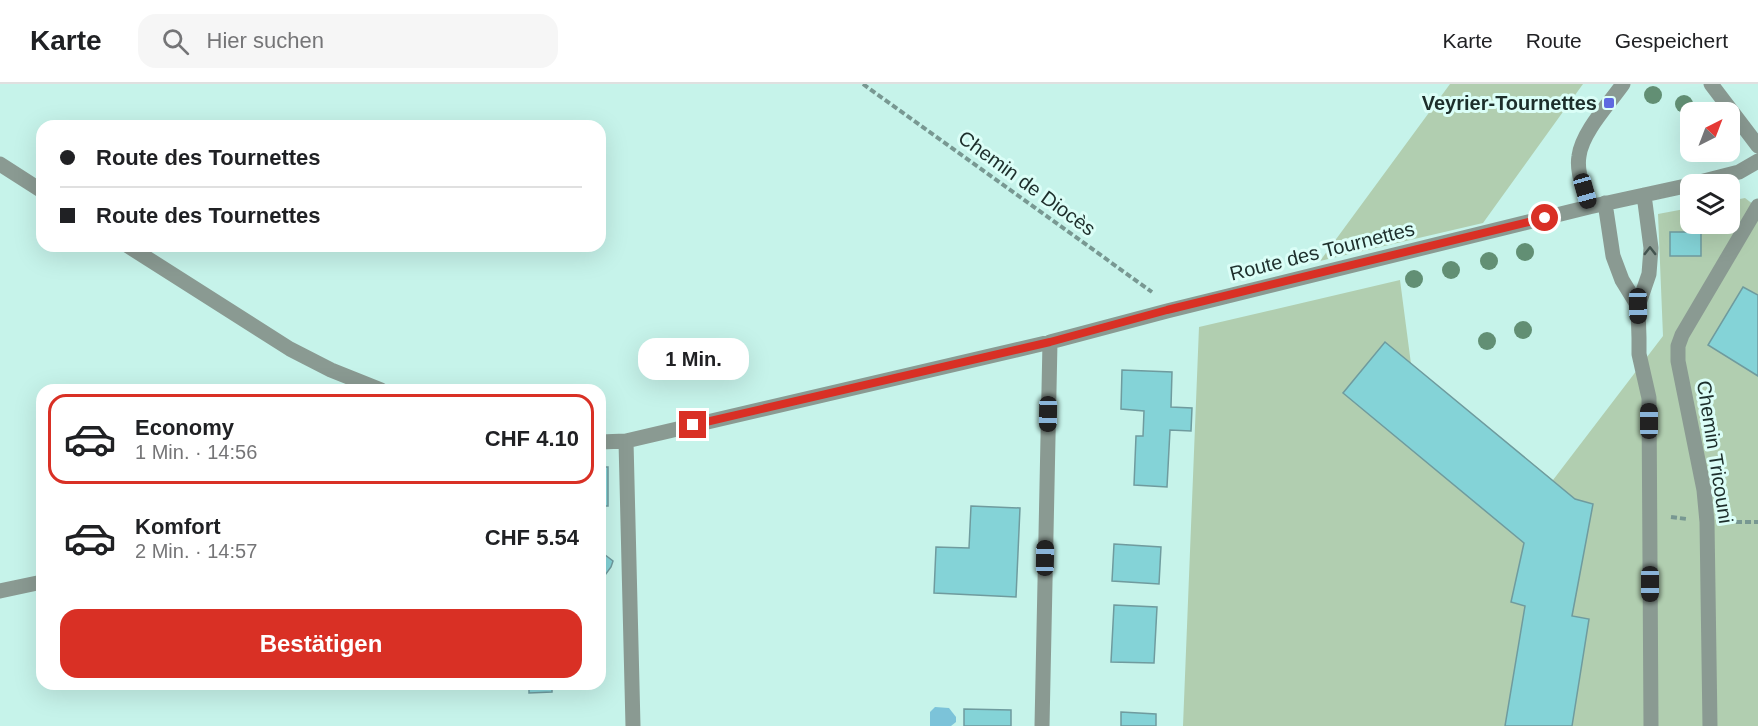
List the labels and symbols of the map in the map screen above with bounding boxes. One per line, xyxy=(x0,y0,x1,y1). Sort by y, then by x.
place label: Veyrier-Tournettes xyxy=(1422,92,1597,114)
marker: Veyrier-Tournettes xyxy=(1602,96,1616,110)
north arrow xyxy=(1680,102,1740,162)
street label: Chemin de Diocès xyxy=(954,126,1100,240)
car xyxy=(1571,171,1599,211)
route start xyxy=(1531,204,1558,231)
street label: Route des Tournettes xyxy=(1227,217,1417,285)
one-way arrow xyxy=(1644,246,1656,255)
car xyxy=(1629,288,1647,324)
callout: 1 Min. xyxy=(638,338,748,380)
street label: Chemin Tricouni xyxy=(1693,379,1737,525)
car xyxy=(1039,396,1057,432)
car xyxy=(1640,403,1658,439)
route end xyxy=(679,411,706,438)
car xyxy=(1036,540,1054,576)
car xyxy=(1641,566,1659,602)

